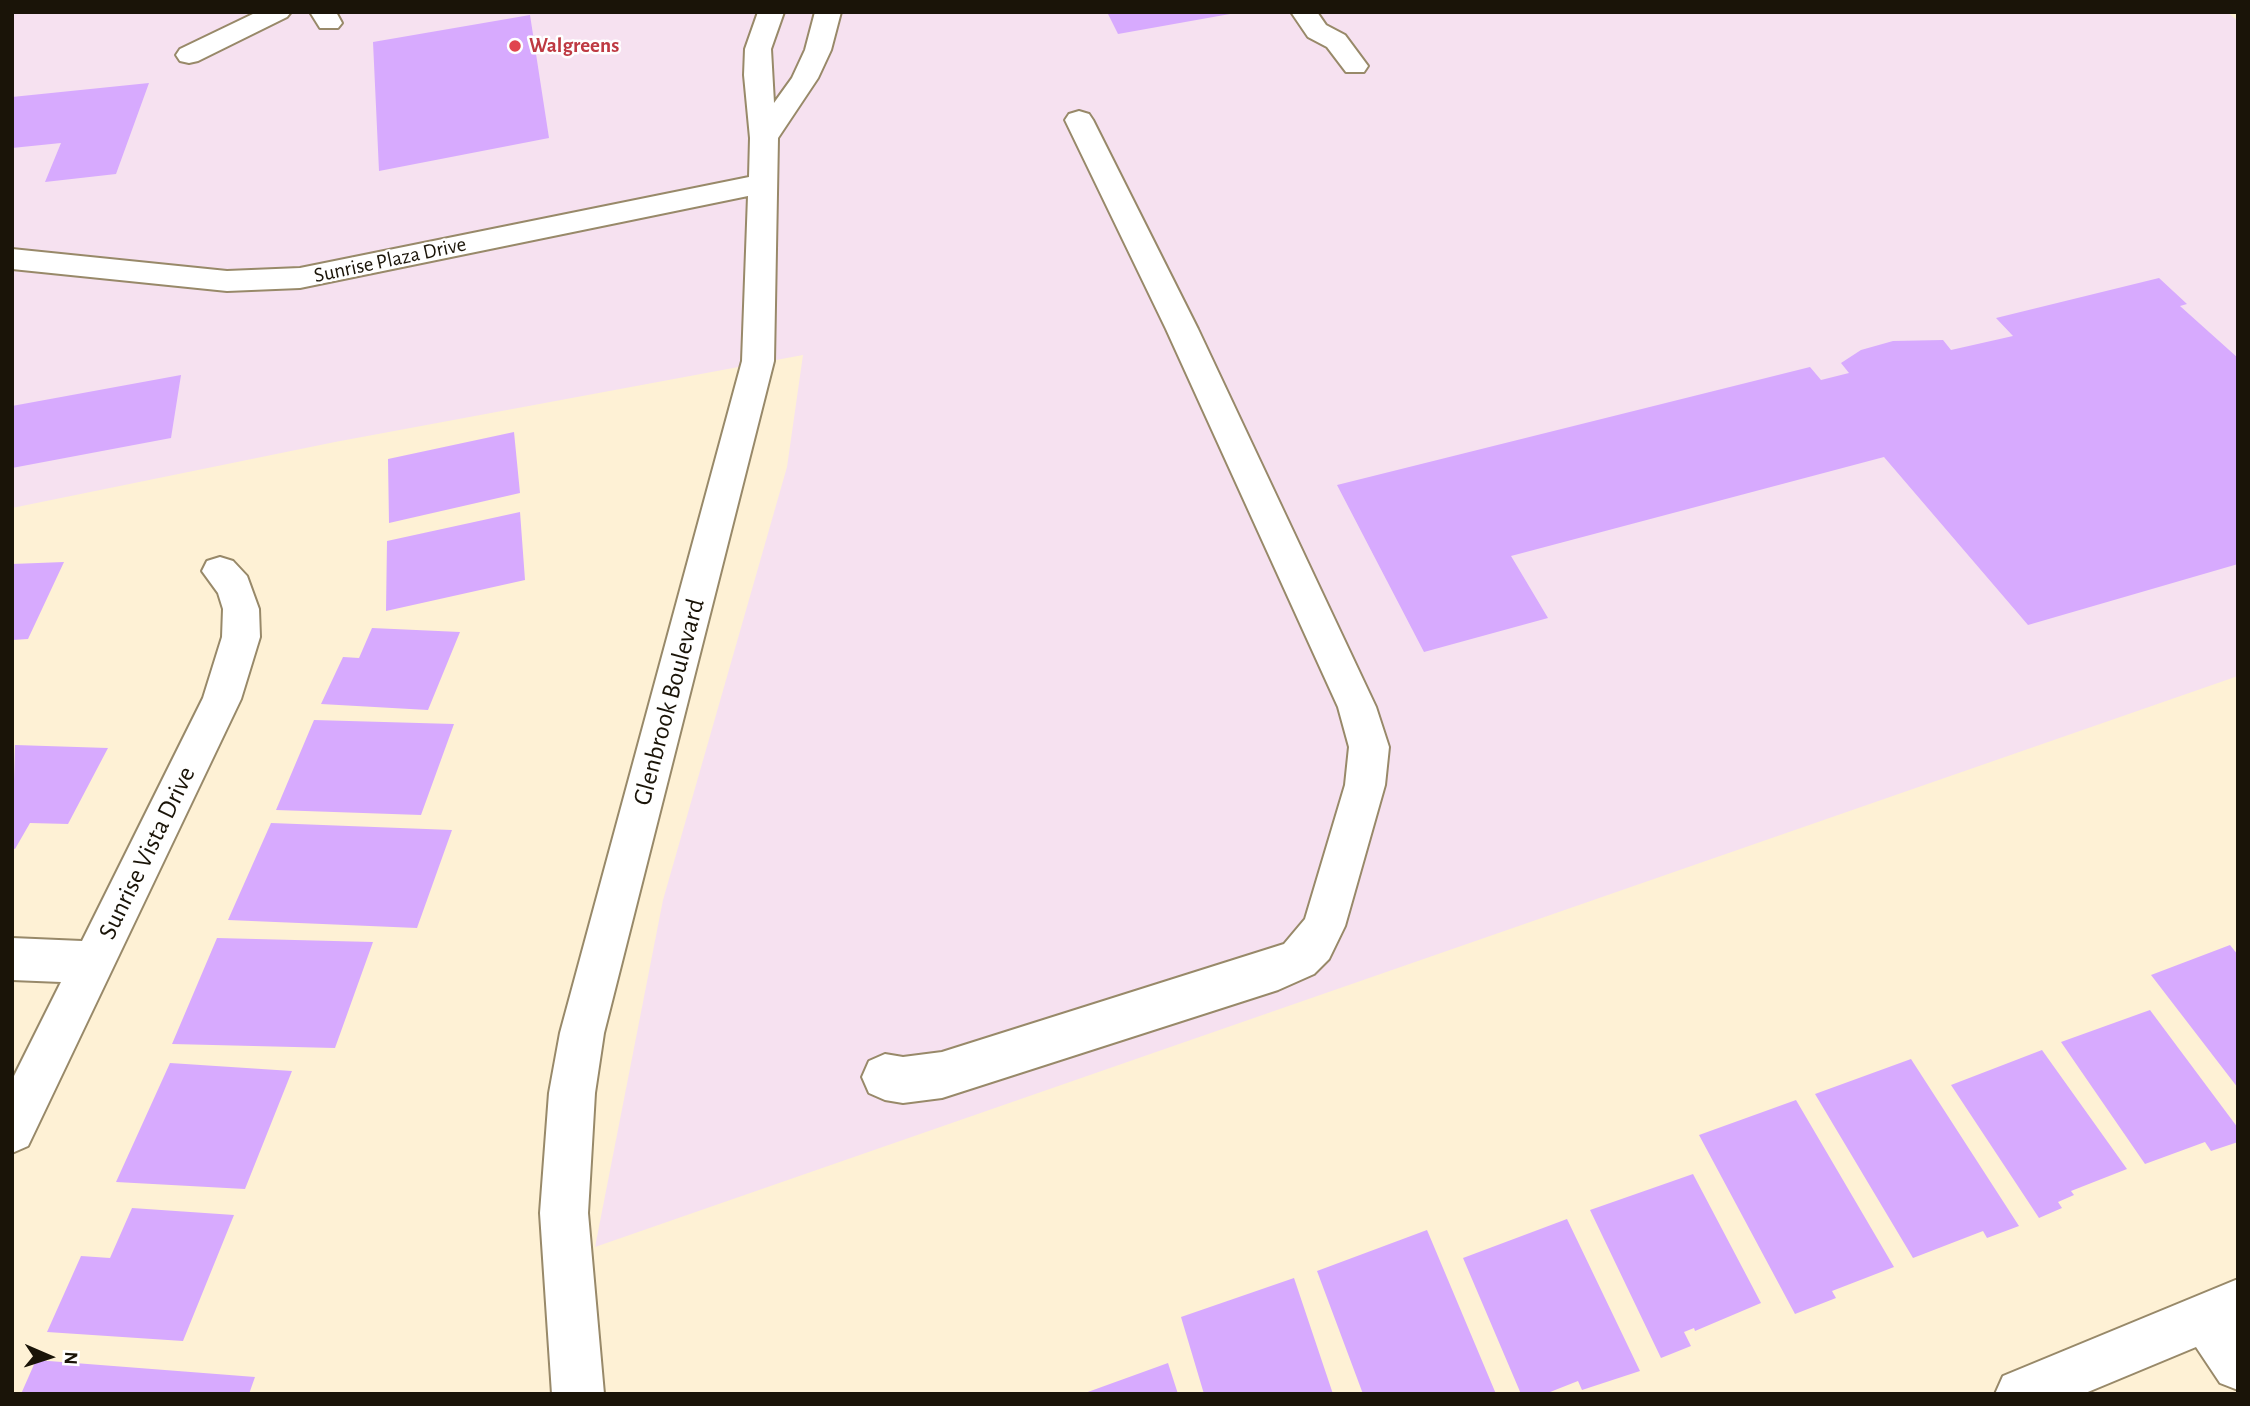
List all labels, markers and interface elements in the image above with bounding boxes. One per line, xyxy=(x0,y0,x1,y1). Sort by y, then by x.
place label: Walgreens xyxy=(529,33,619,59)
marker: Walgreens xyxy=(507,38,523,54)
street label: Sunrise Plaza Drive xyxy=(312,232,468,288)
street label: Glenbrook Boulevard xyxy=(626,595,712,809)
street label: Sunrise Vista Drive xyxy=(92,762,202,944)
north arrow xyxy=(14,1322,84,1392)
text: N xyxy=(61,1351,80,1365)

